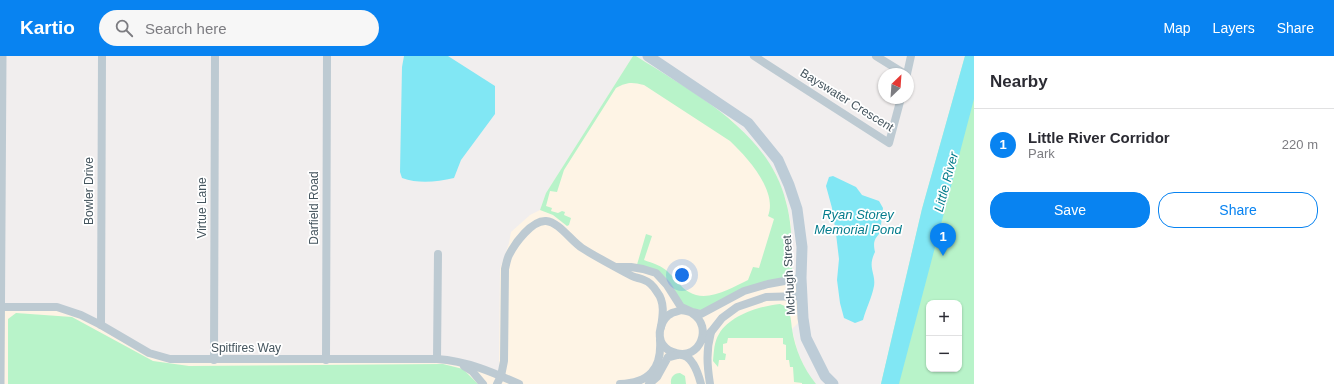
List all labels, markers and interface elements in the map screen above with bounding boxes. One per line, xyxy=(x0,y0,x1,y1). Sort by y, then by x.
search box xyxy=(99,10,379,46)
text: Kartio xyxy=(20,17,75,38)
icon: search xyxy=(113,17,135,39)
text: Search here xyxy=(145,20,227,37)
text: Map xyxy=(1163,20,1191,36)
text: Layers xyxy=(1213,20,1255,36)
text: Share xyxy=(1277,20,1314,36)
street label: Bayswater Crescent xyxy=(798,66,897,135)
north arrow xyxy=(878,68,914,104)
text: Nearby xyxy=(990,72,1048,91)
text: Little River Corridor xyxy=(1028,129,1170,146)
text: 1 xyxy=(999,137,1007,152)
text: 220 m xyxy=(1282,137,1318,152)
text: Park xyxy=(1028,146,1055,161)
water label: Little River xyxy=(931,150,961,214)
street label: Bowler Drive xyxy=(82,157,96,225)
street label: Darfield Road xyxy=(307,171,321,245)
street label: Virtue Lane xyxy=(195,177,209,239)
button: Save xyxy=(990,192,1150,228)
button: Share xyxy=(1158,192,1318,228)
water label: Ryan Storey Memorial Pond xyxy=(814,207,902,237)
pin: 1 xyxy=(930,223,956,256)
street label: McHugh Street xyxy=(780,234,798,315)
your location xyxy=(672,265,692,285)
map controls xyxy=(926,300,962,372)
button: + xyxy=(926,300,962,336)
button: − xyxy=(926,336,962,372)
street label: Spitfires Way xyxy=(211,341,281,355)

